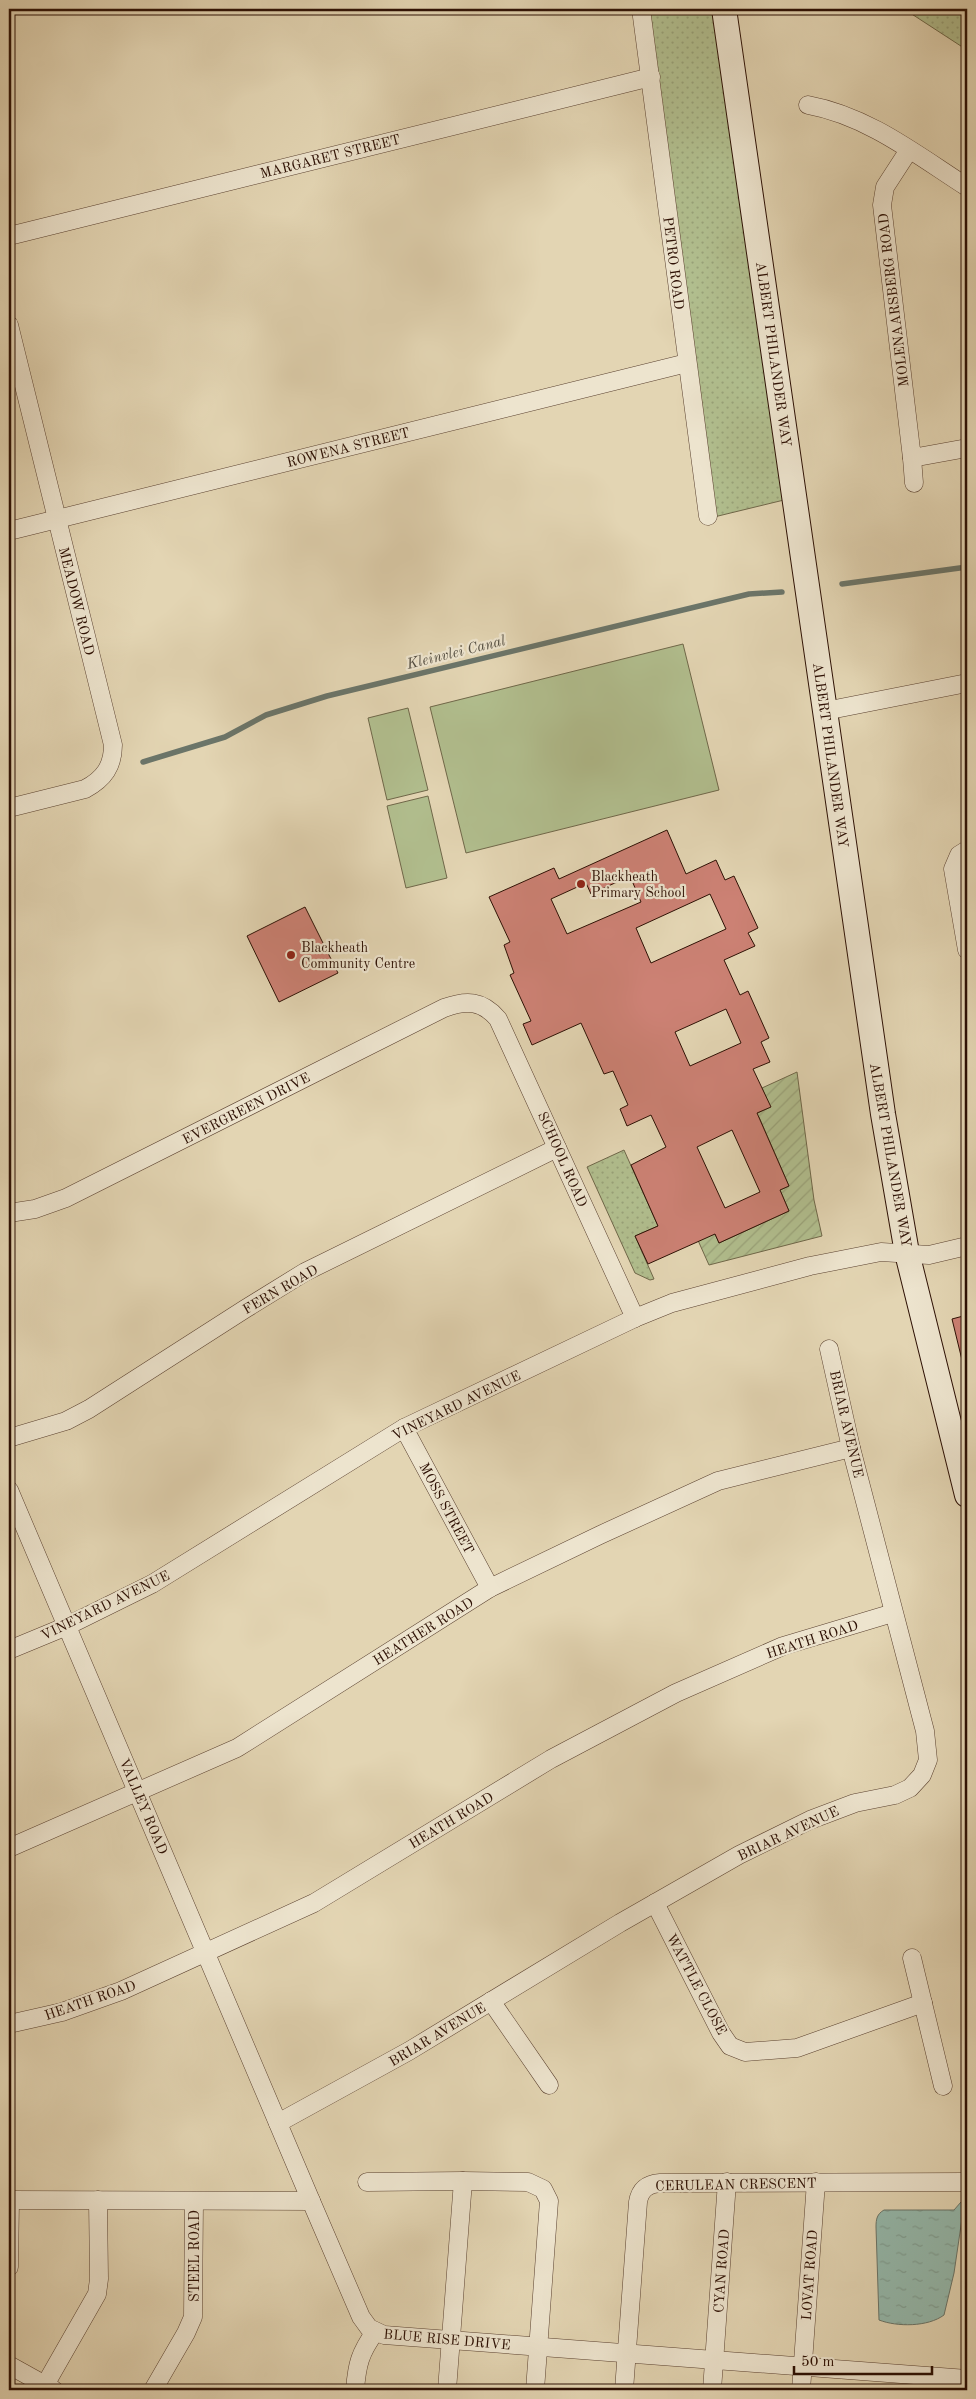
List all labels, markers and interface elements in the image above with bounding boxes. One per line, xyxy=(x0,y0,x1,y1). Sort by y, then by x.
street label: MARGARET STREET xyxy=(258,133,402,181)
street label: MOLENAARSBERG ROAD xyxy=(876,212,912,388)
street label: PETRO ROAD xyxy=(660,216,686,310)
street label: ALBERT PHILANDER WAY xyxy=(753,261,793,448)
street label: ROWENA STREET xyxy=(285,426,411,470)
street label: MEADOW ROAD xyxy=(56,546,96,657)
water label: Kleinvlei Canal xyxy=(404,634,508,673)
street label: ALBERT PHILANDER WAY xyxy=(810,662,850,849)
place label: Blackheath Primary School xyxy=(591,870,685,900)
marker: Blackheath Primary School xyxy=(575,878,587,890)
place label: Blackheath Community Centre xyxy=(301,941,415,971)
marker: Blackheath Community Centre xyxy=(285,949,297,961)
street label: ALBERT PHILANDER WAY xyxy=(867,1062,913,1248)
street label: EVERGREEN DRIVE xyxy=(180,1071,313,1147)
street label: SCHOOL ROAD xyxy=(535,1110,589,1209)
street label: FERN ROAD xyxy=(240,1263,321,1317)
street label: VINEYARD AVENUE xyxy=(390,1369,523,1443)
street label: BRIAR AVENUE xyxy=(827,1369,865,1479)
street label: MOSS STREET xyxy=(416,1461,476,1556)
street label: VINEYARD AVENUE xyxy=(39,1569,172,1643)
street label: HEATHER ROAD xyxy=(371,1595,476,1668)
street label: HEATH ROAD xyxy=(765,1618,860,1661)
street label: VALLEY ROAD xyxy=(117,1756,170,1856)
street label: HEATH ROAD xyxy=(407,1790,496,1852)
street label: BRIAR AVENUE xyxy=(736,1804,841,1864)
street label: WATTLE CLOSE xyxy=(664,1932,729,2037)
street label: HEATH ROAD xyxy=(43,1979,138,2023)
street label: BRIAR AVENUE xyxy=(387,2001,488,2069)
street label: CERULEAN CRESCENT xyxy=(655,2177,817,2193)
street label: STEEL ROAD xyxy=(188,2210,202,2302)
street label: CYAN ROAD xyxy=(712,2229,732,2313)
street label: LOVAT ROAD xyxy=(800,2229,820,2321)
street label: BLUE RISE DRIVE xyxy=(383,2327,511,2353)
scale bar xyxy=(794,2344,931,2376)
text: 50 m xyxy=(801,2355,835,2370)

